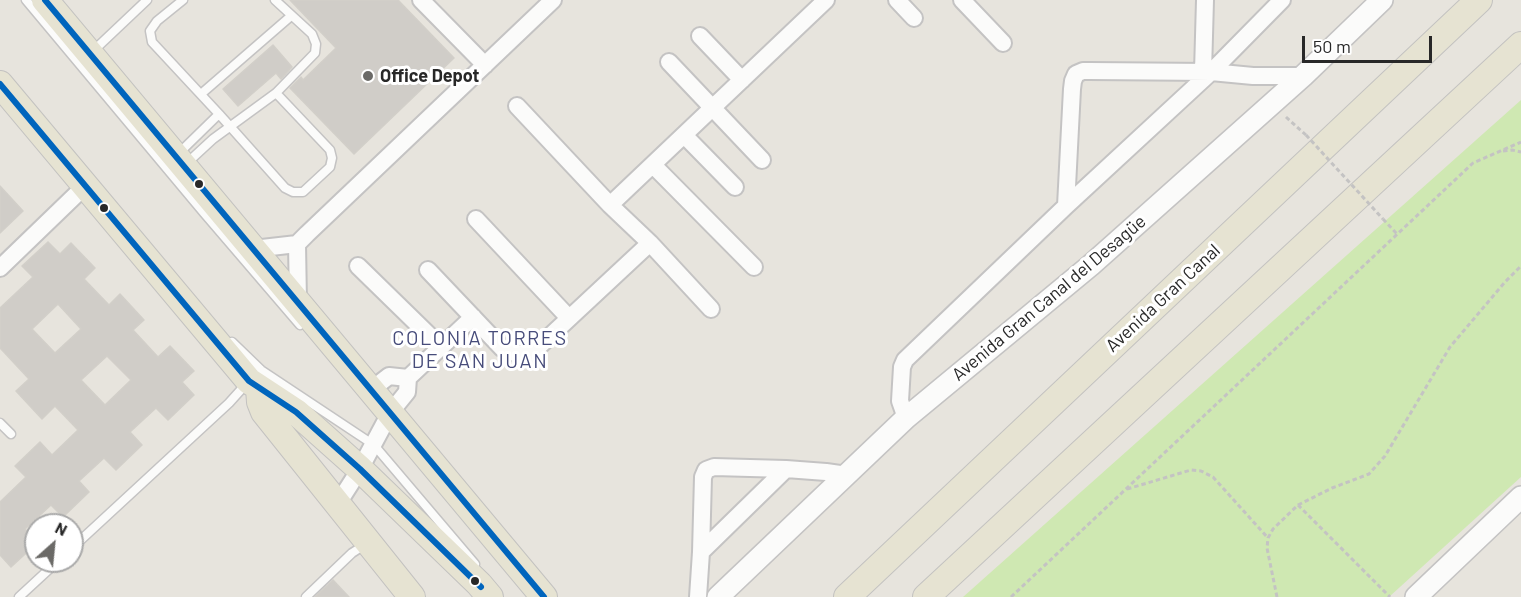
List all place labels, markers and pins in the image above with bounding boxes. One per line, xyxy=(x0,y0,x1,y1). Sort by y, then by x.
place label: Office Depot xyxy=(380,65,479,87)
marker: Office Depot xyxy=(361,69,375,83)
unlabelled marker xyxy=(193,178,205,190)
unlabelled marker xyxy=(98,202,110,214)
unlabelled marker xyxy=(469,575,481,587)

